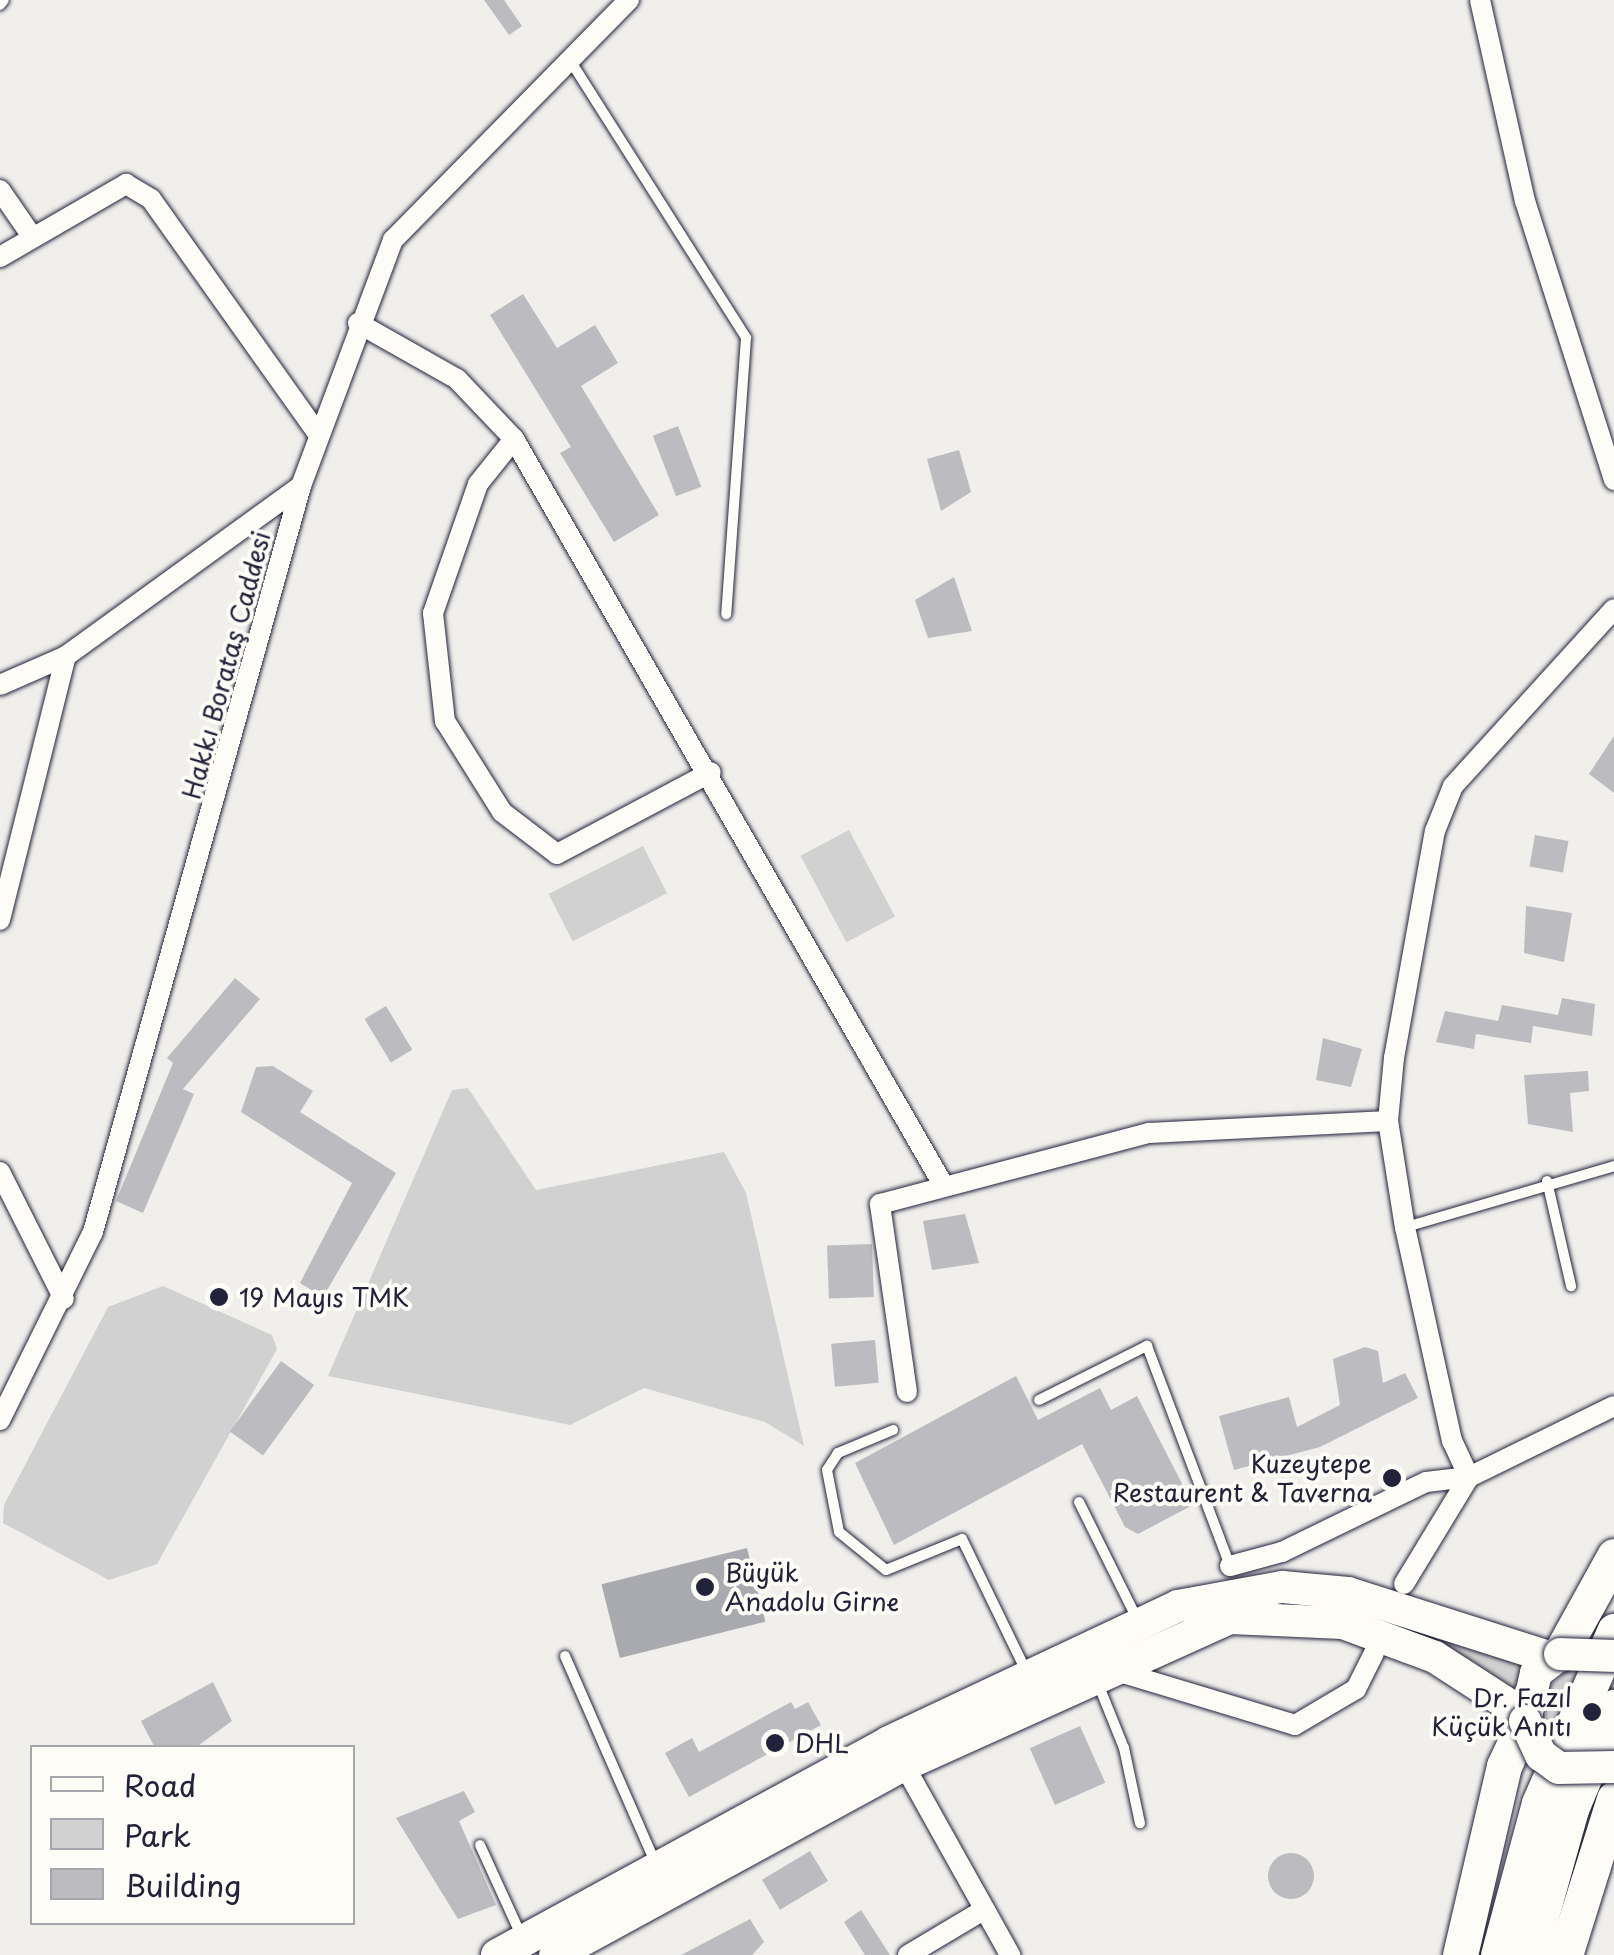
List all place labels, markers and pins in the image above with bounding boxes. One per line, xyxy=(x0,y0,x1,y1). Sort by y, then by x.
place label: 19 Mayıs TMK xyxy=(239,1282,411,1312)
marker: 19 Mayıs TMK xyxy=(208,1286,230,1308)
place label: Kuzeytepe Restaurent & Taverna xyxy=(1109,1449,1372,1508)
marker: Kuzeytepe Restaurent & Taverna xyxy=(1381,1467,1403,1489)
place label: Büyük Anadolu Girne xyxy=(725,1558,900,1617)
marker: Büyük Anadolu Girne xyxy=(694,1576,716,1598)
place label: Dr. Fazıl Küçük Anıtı xyxy=(1430,1683,1572,1742)
marker: Dr. Fazıl Küçük Anıtı xyxy=(1581,1701,1603,1723)
place label: DHL xyxy=(795,1728,849,1758)
marker: DHL xyxy=(764,1732,786,1754)

